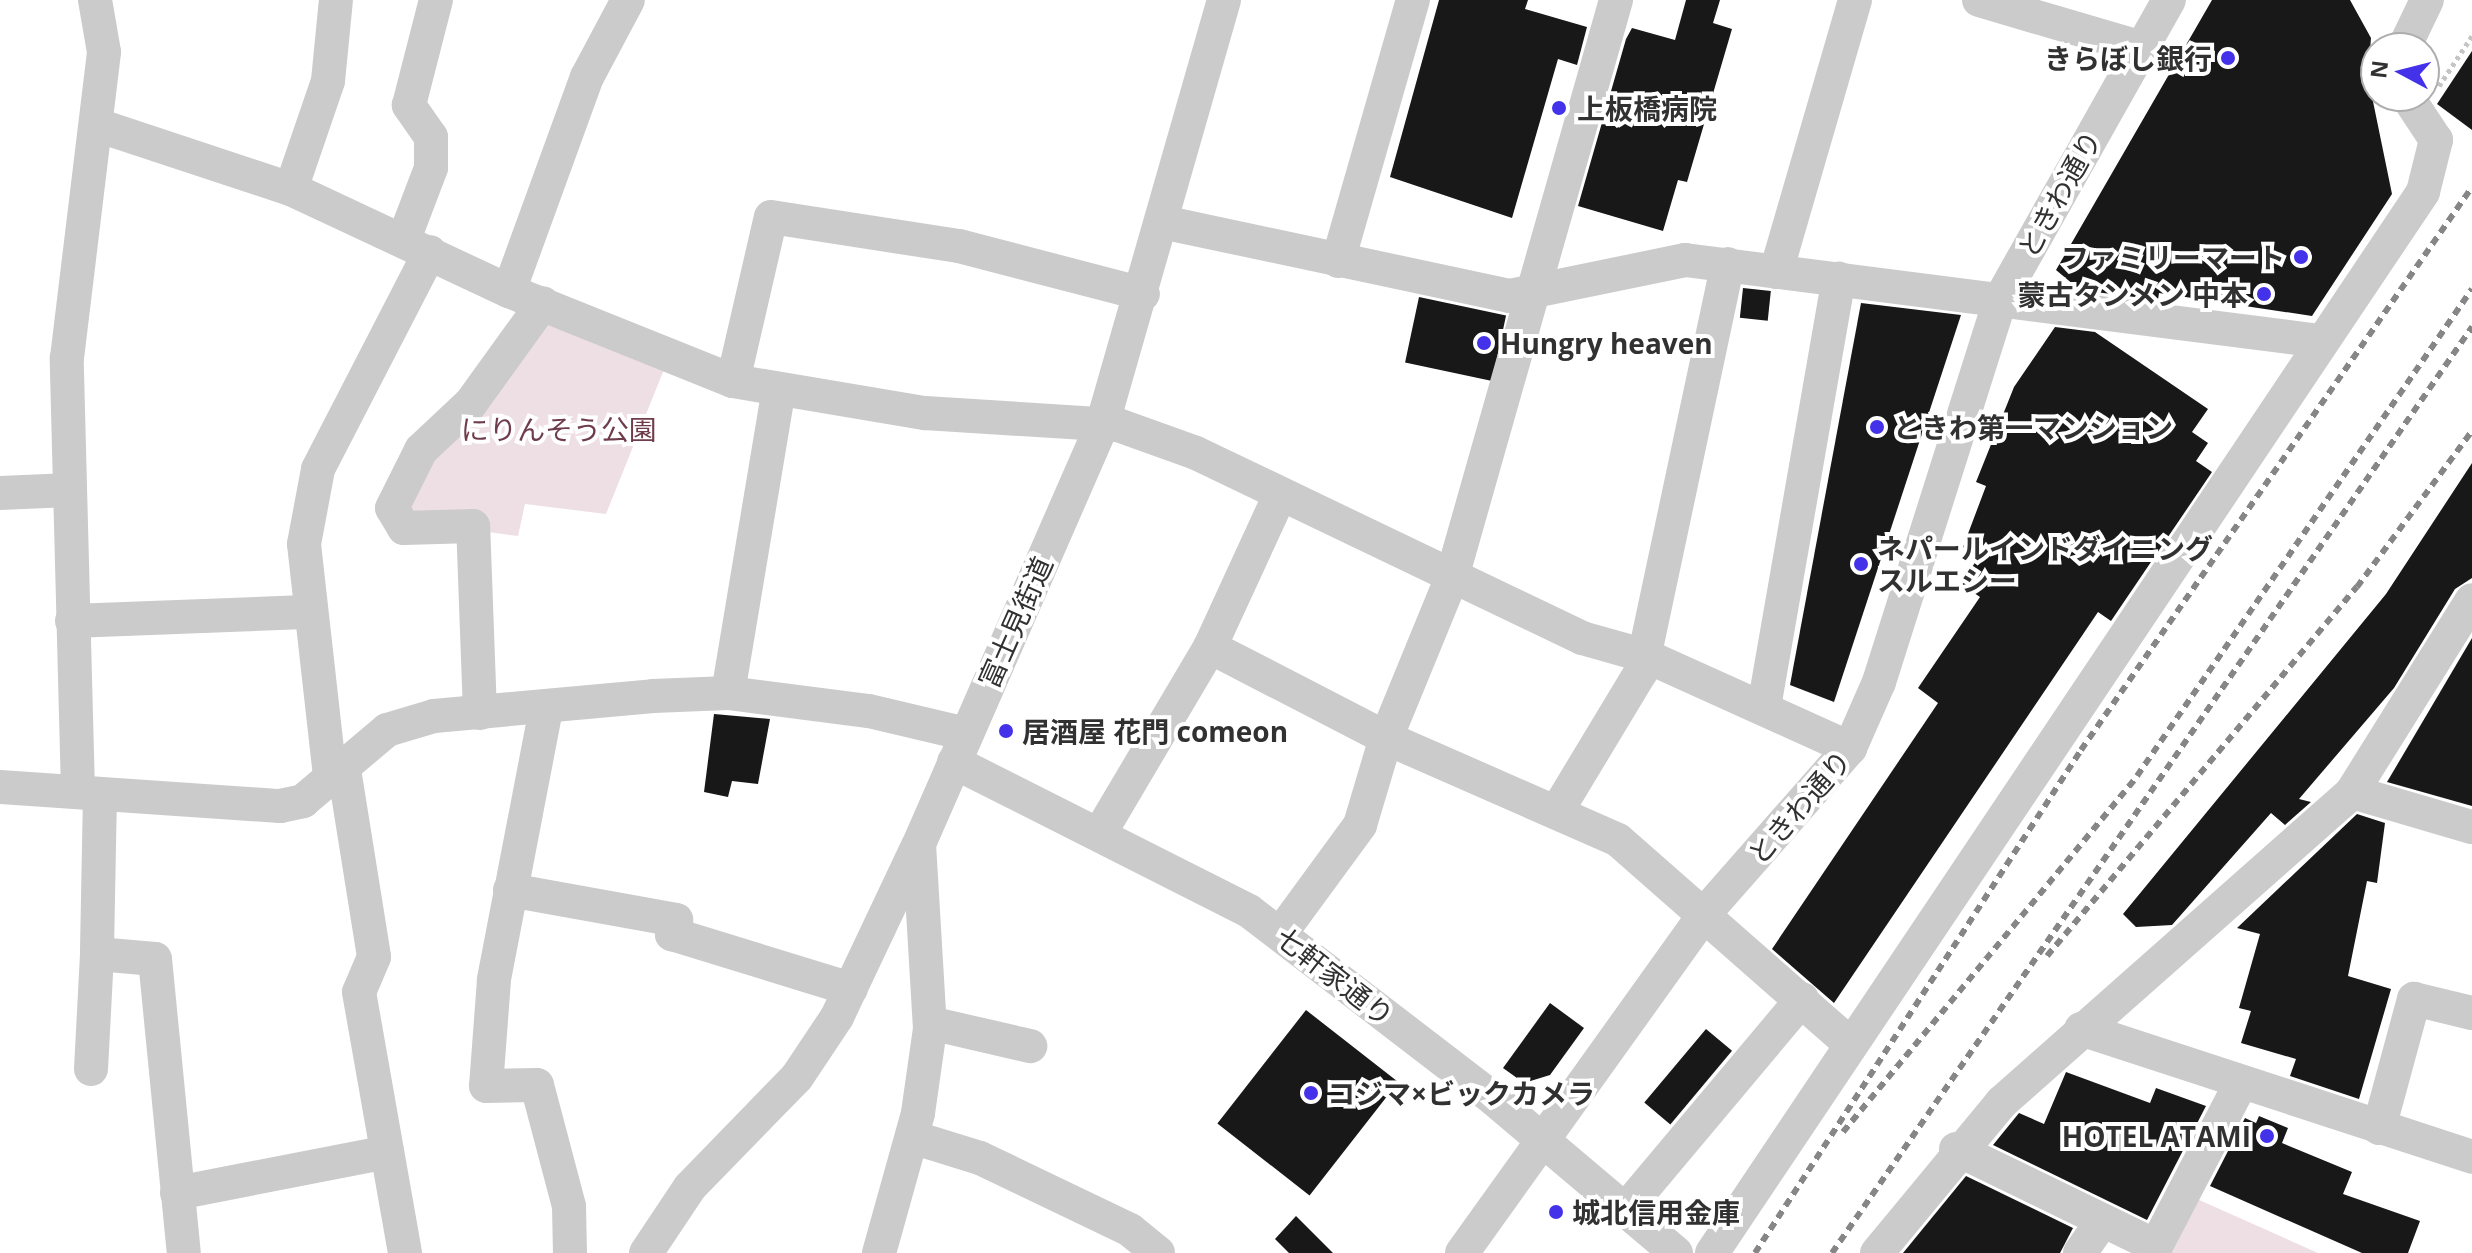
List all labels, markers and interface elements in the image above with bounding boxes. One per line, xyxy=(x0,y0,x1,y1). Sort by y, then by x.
north arrow xyxy=(2360,32,2440,112)
place label: きらぼし銀行 xyxy=(2044,41,2212,75)
marker: きらぼし銀行 xyxy=(2219,49,2237,67)
text: N xyxy=(2362,59,2394,80)
place label: 上板橋病院 xyxy=(1577,91,1717,125)
marker: 上板橋病院 xyxy=(1548,97,1570,119)
street label: ときわ通り xyxy=(2010,125,2108,263)
place label: ファミリーマート xyxy=(2061,240,2285,274)
marker: ファミリーマート xyxy=(2292,248,2310,266)
place label: 蒙古タンメン 中本 xyxy=(2017,277,2248,311)
marker: 蒙古タンメン 中本 xyxy=(2255,285,2273,303)
place label: Hungry heaven xyxy=(1500,326,1713,360)
marker: Hungry heaven xyxy=(1475,334,1493,352)
place label: ときわ第一マンション xyxy=(1893,410,2173,444)
park label: にりんそう公園 xyxy=(461,412,657,446)
marker: ときわ第一マンション xyxy=(1868,418,1886,436)
place label: ネパールインドダイニング スルエシー xyxy=(1877,531,2213,597)
street label: 富士見街道 xyxy=(971,551,1059,693)
marker: ネパールインドダイニング スルエシー xyxy=(1852,555,1870,573)
place label: 居酒屋 花門 comeon xyxy=(1022,714,1288,748)
marker: 居酒屋 花門 comeon xyxy=(997,722,1015,740)
street label: ときわ通り xyxy=(1740,743,1858,871)
street label: 七軒家通り xyxy=(1269,920,1401,1032)
place label: コジマ×ビックカメラ xyxy=(1327,1076,1595,1110)
marker: コジマ×ビックカメラ xyxy=(1302,1084,1320,1102)
place label: HOTEL ATAMI xyxy=(2062,1119,2251,1153)
marker: HOTEL ATAMI xyxy=(2258,1127,2276,1145)
place label: 城北信用金庫 xyxy=(1572,1195,1740,1229)
marker: 城北信用金庫 xyxy=(1547,1203,1565,1221)

